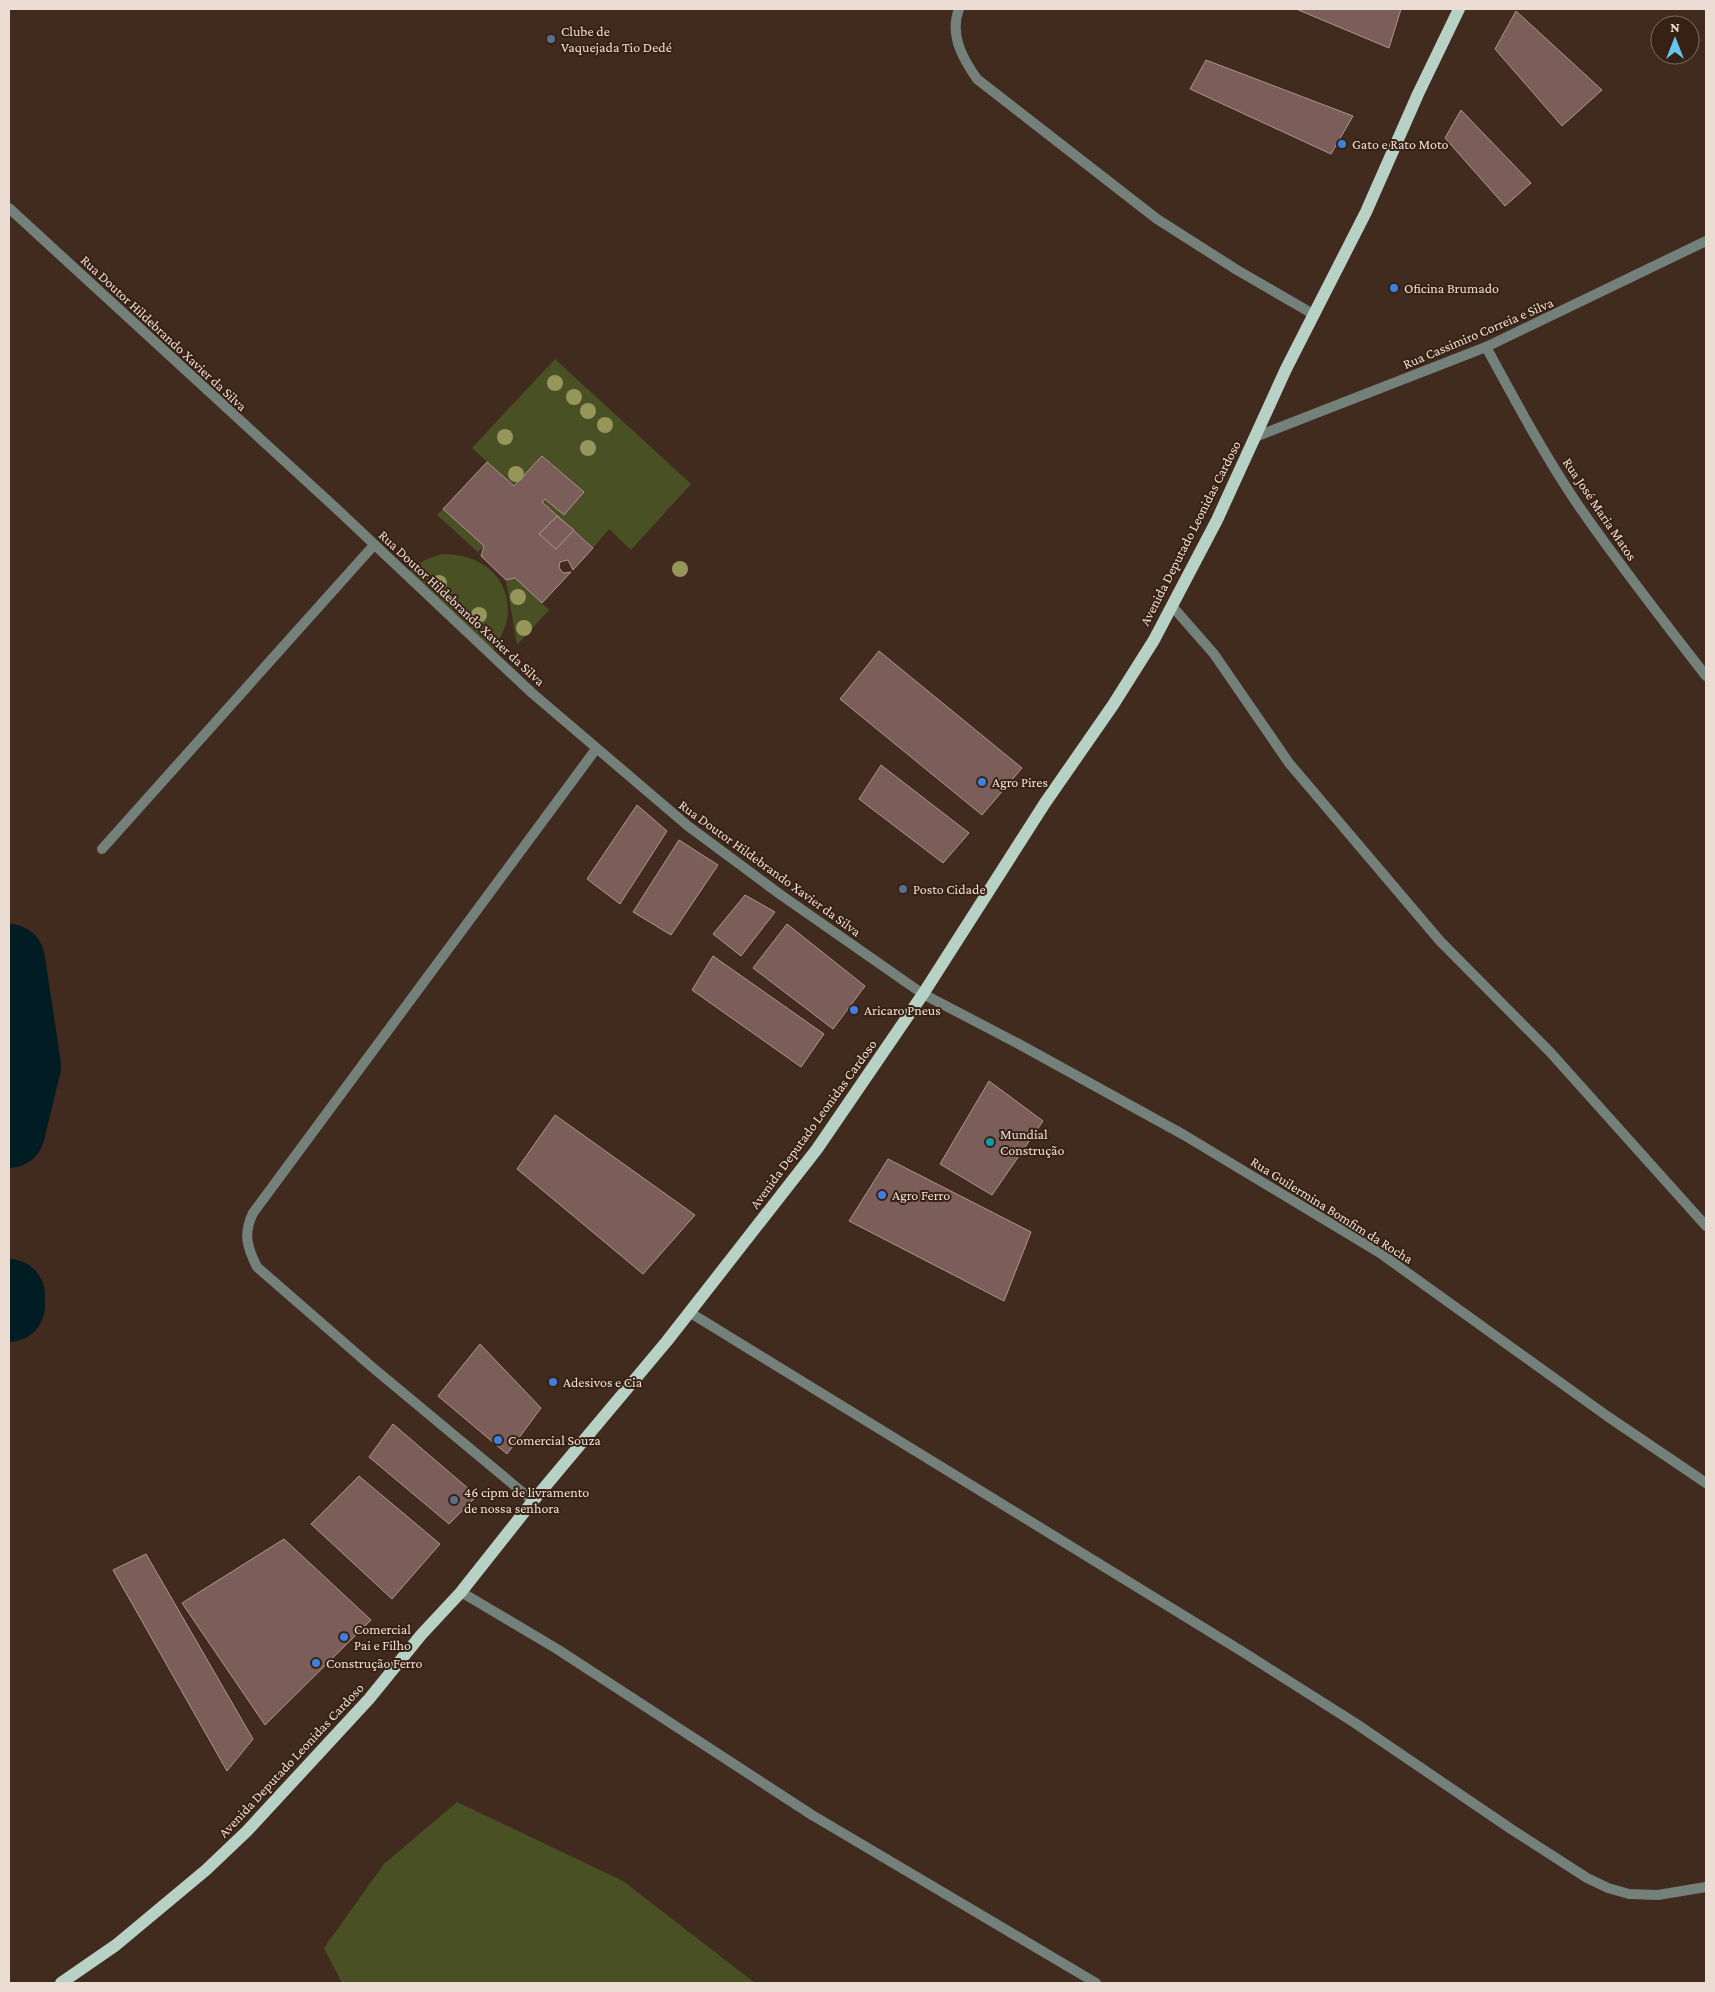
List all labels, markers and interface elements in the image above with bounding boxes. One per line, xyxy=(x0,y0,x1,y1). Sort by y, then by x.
north arrow xyxy=(1650,15,1700,65)
text: N xyxy=(1670,19,1680,35)
place label: Clube de Vaquejada Tio Dedé xyxy=(561,23,672,56)
marker: Clube de Vaquejada Tio Dedé xyxy=(545,33,557,45)
place label: Gato e Rato Moto xyxy=(1352,136,1449,152)
marker: Gato e Rato Moto xyxy=(1336,138,1348,150)
street label: Rua Doutor Hildebrando Xavier da Silva xyxy=(78,252,251,415)
place label: Oficina Brumado xyxy=(1404,280,1499,296)
marker: Oficina Brumado xyxy=(1388,282,1400,294)
street label: Rua Cassimiro Correia e Silva xyxy=(1400,294,1556,372)
street label: Avenida Deputado Leonidas Cardoso xyxy=(1136,438,1244,628)
street label: Rua José Maria Matos xyxy=(1560,455,1640,563)
street label: Rua Doutor Hildebrando Xavier da Silva xyxy=(376,527,549,690)
place label: Agro Pires xyxy=(992,774,1048,790)
marker: Agro Pires xyxy=(976,776,988,788)
street label: Rua Doutor Hildebrando Xavier da Silva xyxy=(676,797,865,940)
place label: Posto Cidade xyxy=(913,881,986,897)
marker: Posto Cidade xyxy=(897,883,909,895)
place label: Aricaro Pneus xyxy=(864,1002,941,1018)
marker: Aricaro Pneus xyxy=(848,1004,860,1016)
street label: Avenida Deputado Leonidas Cardoso xyxy=(746,1036,880,1212)
place label: Mundial Construção xyxy=(1000,1126,1064,1158)
marker: Mundial Construção xyxy=(984,1136,996,1148)
street label: Rua Guilermina Bomfim da Rocha xyxy=(1248,1153,1417,1267)
place label: Agro Ferro xyxy=(892,1187,950,1203)
marker: Agro Ferro xyxy=(876,1189,888,1201)
place label: Adesivos e Cia xyxy=(563,1374,643,1390)
marker: Adesivos e Cia xyxy=(547,1376,559,1388)
place label: Comercial Souza xyxy=(508,1432,601,1448)
marker: Comercial Souza xyxy=(492,1434,504,1446)
place label: 46 cipm de livramento de nossa senhora xyxy=(464,1484,589,1516)
marker: 46 cipm de livramento de nossa senhora xyxy=(448,1494,460,1506)
place label: Comercial Pai e Filho xyxy=(354,1621,411,1653)
marker: Comercial Pai e Filho xyxy=(338,1631,350,1643)
place label: Construção Ferro xyxy=(326,1655,422,1671)
marker: Construção Ferro xyxy=(310,1657,322,1669)
street label: Avenida Deputado Leonidas Cardoso xyxy=(215,1679,367,1841)

